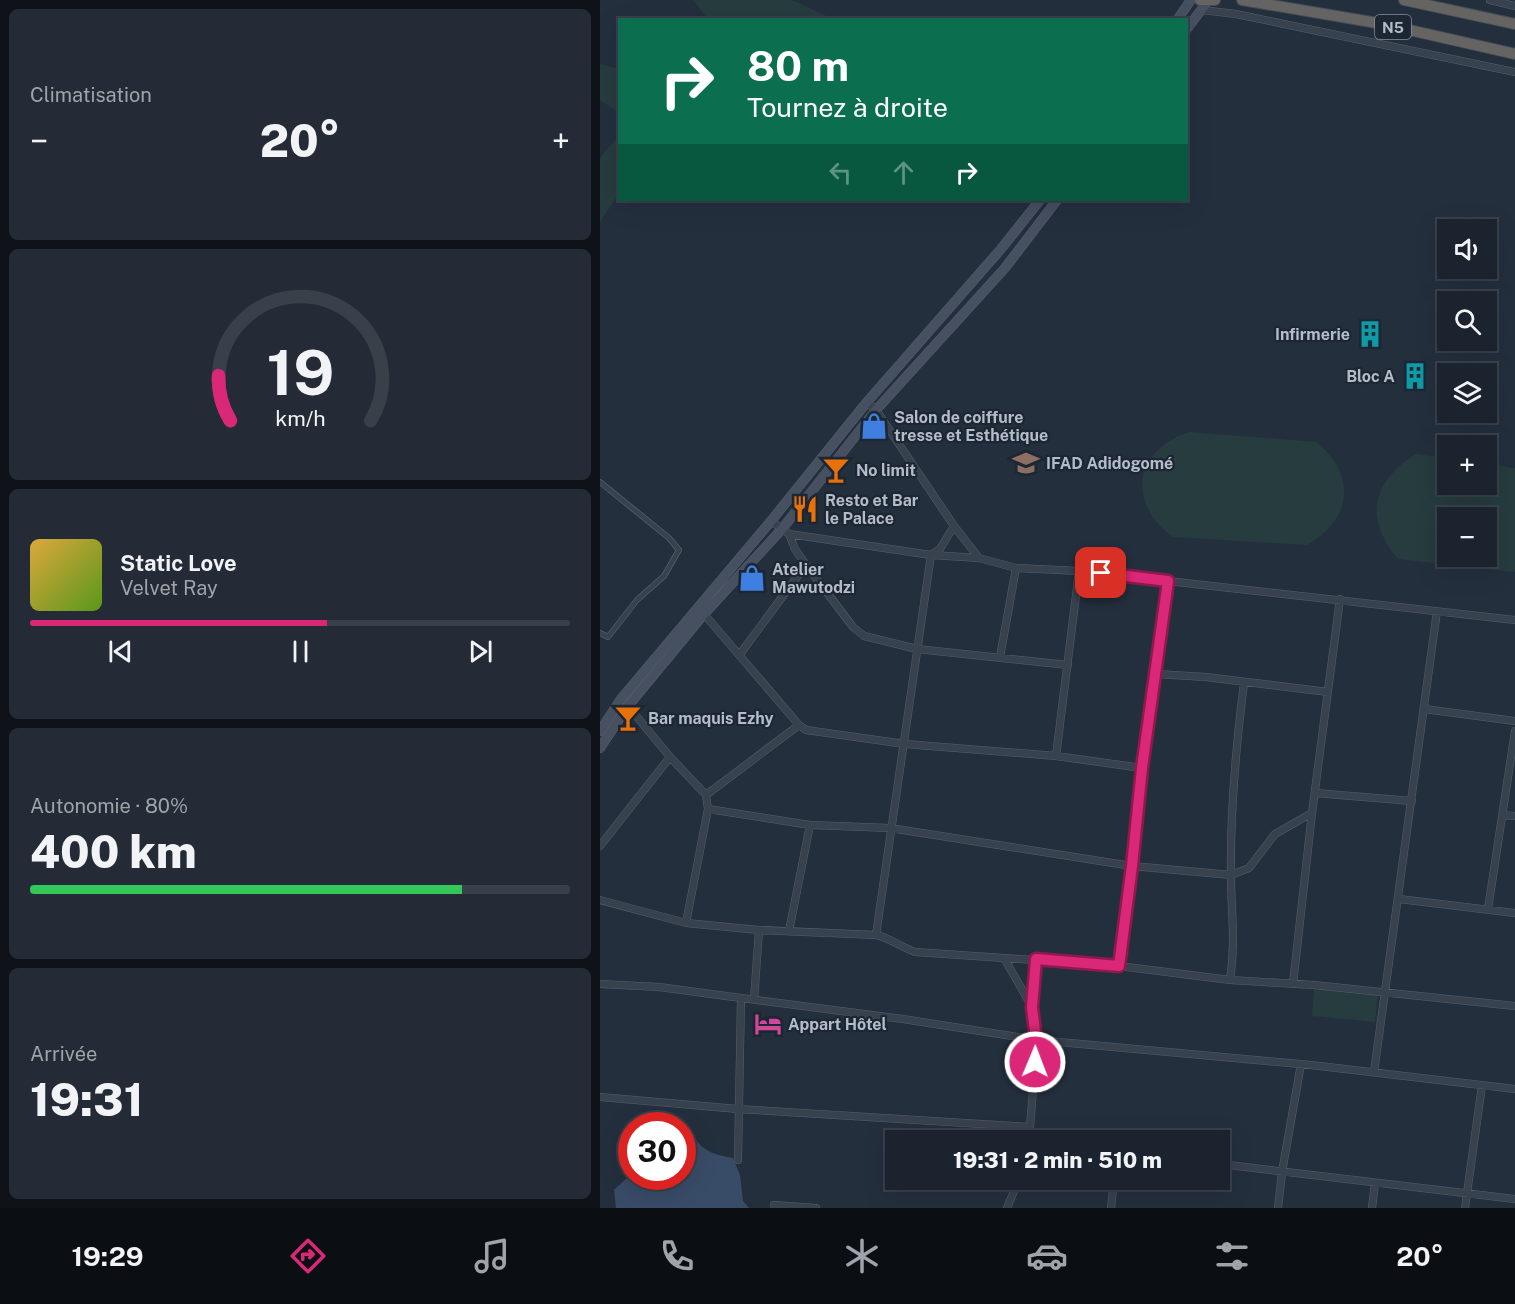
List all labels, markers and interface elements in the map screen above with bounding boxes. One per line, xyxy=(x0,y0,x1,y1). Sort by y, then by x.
road number: N5 xyxy=(1375,15,1411,39)
text: 80 m xyxy=(747,41,849,90)
icon: right xyxy=(648,42,726,120)
text: Climatisation xyxy=(30,83,152,107)
text: Tournez à droite xyxy=(747,91,948,123)
text: 20° xyxy=(260,114,340,167)
text: − xyxy=(30,122,48,160)
text: + xyxy=(552,122,570,160)
icon: left xyxy=(824,156,857,189)
icon: ahead xyxy=(887,156,920,189)
icon: right xyxy=(950,156,983,189)
map controls xyxy=(1437,219,1497,567)
button: sound xyxy=(1437,219,1497,279)
button: search xyxy=(1437,291,1497,351)
building icon: Infirmerie xyxy=(1355,319,1385,349)
place label: Infirmerie xyxy=(1275,325,1350,344)
text: 19 xyxy=(266,336,334,409)
building icon: Bloc A xyxy=(1400,361,1430,391)
button: layers xyxy=(1437,363,1497,423)
place label: Bloc A xyxy=(1346,367,1395,386)
text: km/h xyxy=(275,407,325,432)
place label: Salon de coiffure tresse et Esthétique xyxy=(894,408,1048,445)
shop icon: Salon de coiffure tresse et Esthétique xyxy=(859,411,889,441)
button: + xyxy=(1437,435,1497,495)
school or university icon: IFAD Adidogomé xyxy=(1011,448,1041,478)
place label: IFAD Adidogomé xyxy=(1046,454,1173,473)
bar icon: No limit xyxy=(821,455,851,485)
place label: No limit xyxy=(856,461,916,480)
place label: Resto et Bar le Palace xyxy=(825,491,919,528)
restaurant icon: Resto et Bar le Palace xyxy=(790,494,820,524)
button: − xyxy=(1437,507,1497,567)
pin xyxy=(1075,547,1126,598)
text: Static Love xyxy=(120,550,237,576)
icon: arrive xyxy=(1084,556,1117,589)
place label: Atelier Mawutodzi xyxy=(772,560,855,597)
shop icon: Atelier Mawutodzi xyxy=(737,563,767,593)
text: Velvet Ray xyxy=(120,576,218,600)
icon: previous xyxy=(104,635,137,668)
icon: pause xyxy=(284,635,317,668)
icon: next xyxy=(464,635,497,668)
bar icon: Bar maquis Ezhy xyxy=(613,703,643,733)
place label: Bar maquis Ezhy xyxy=(648,709,773,728)
text: Autonomie · 80% xyxy=(30,794,188,818)
text: 400 km xyxy=(30,825,197,878)
hotel icon: Appart Hôtel xyxy=(753,1009,783,1039)
place label: Appart Hôtel xyxy=(788,1015,887,1034)
position arrow xyxy=(1003,1030,1067,1094)
text: Arrivée xyxy=(30,1042,97,1066)
text: 19:31 xyxy=(30,1073,143,1126)
speed limit sign: 30 xyxy=(618,1112,696,1190)
text: 19:31 · 2 min · 510 m xyxy=(953,1147,1162,1173)
icon: directions xyxy=(287,1235,329,1277)
icon: music xyxy=(471,1235,513,1277)
icon: phone xyxy=(656,1235,698,1277)
icon: climate xyxy=(841,1235,883,1277)
icon: car xyxy=(1026,1235,1068,1277)
icon: filters xyxy=(1211,1235,1253,1277)
text: 19:29 xyxy=(71,1240,144,1272)
text: 20° xyxy=(1396,1240,1444,1272)

